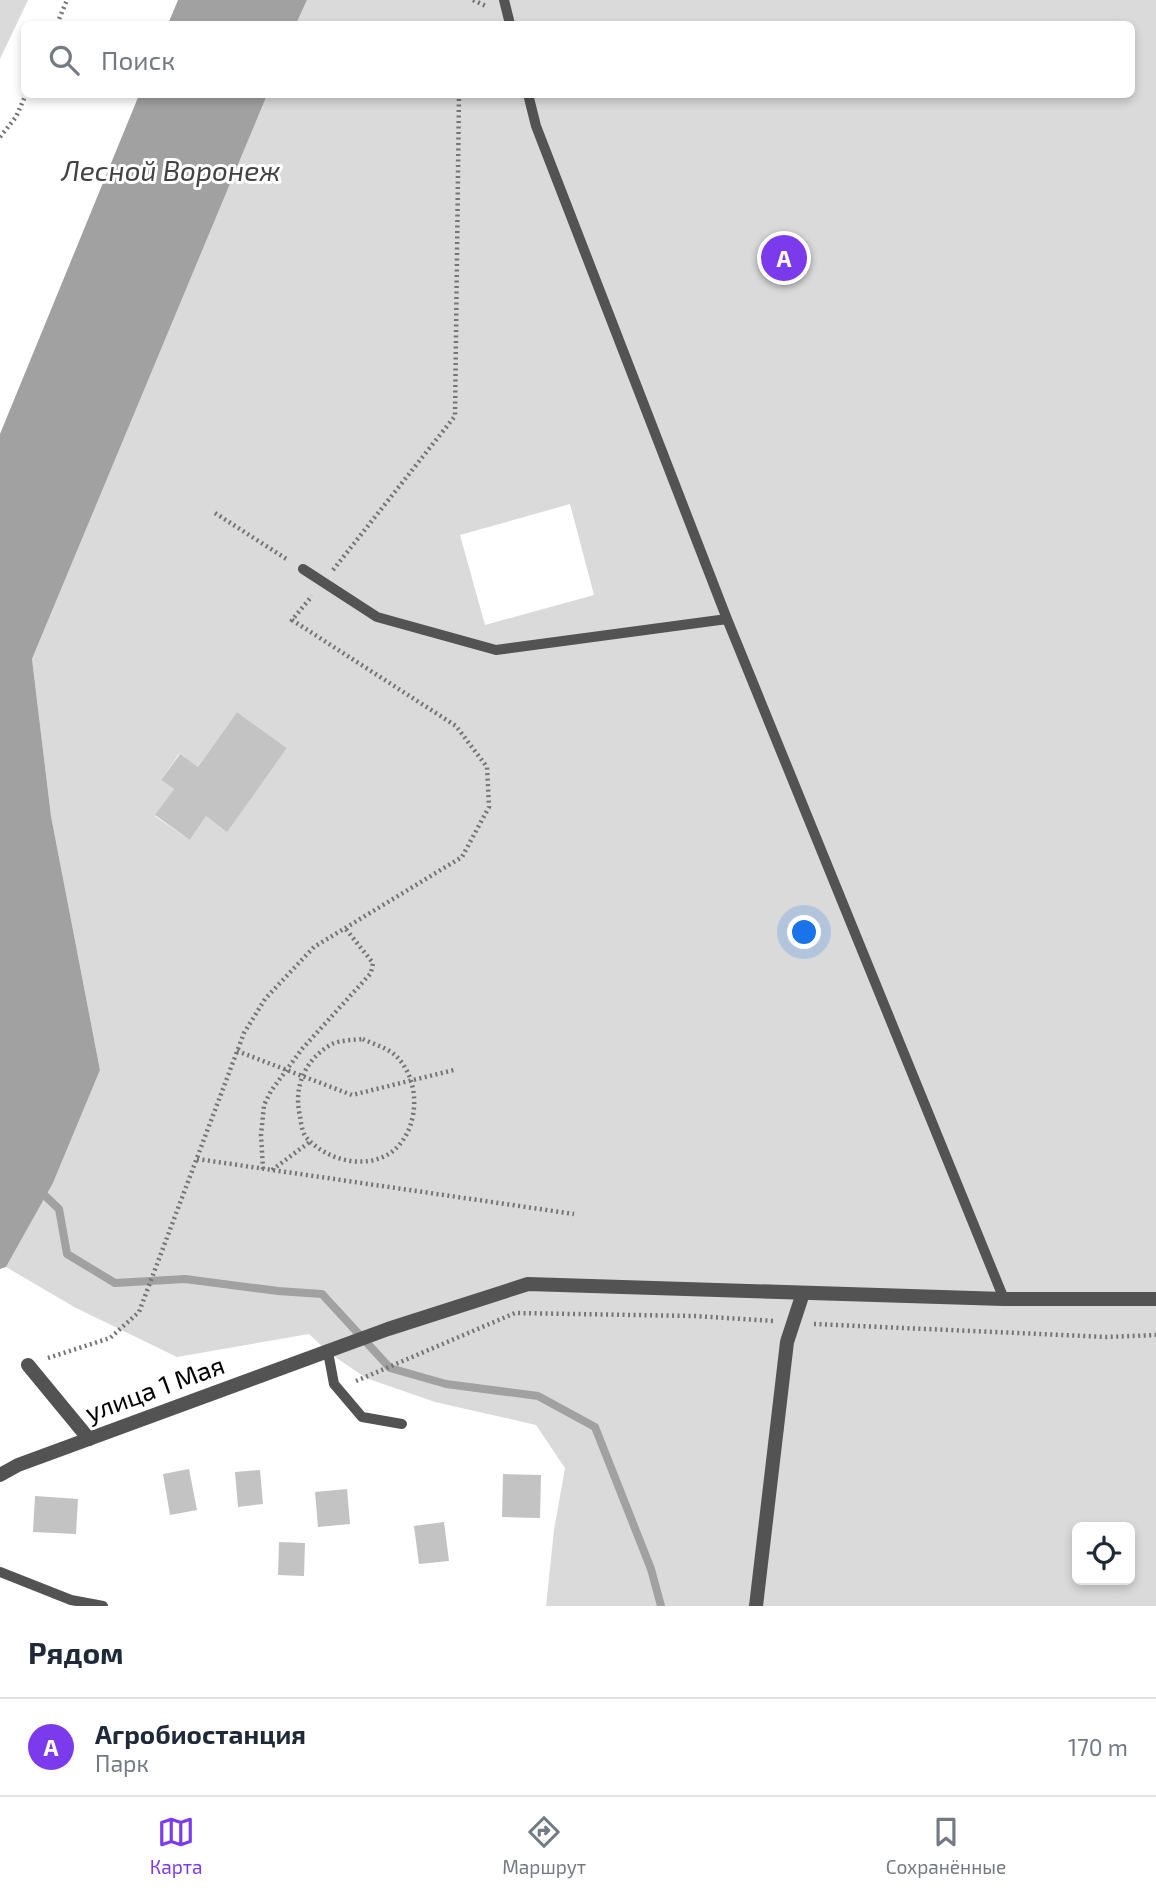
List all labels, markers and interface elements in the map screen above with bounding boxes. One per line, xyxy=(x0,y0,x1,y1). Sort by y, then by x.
search box xyxy=(21,21,1135,98)
icon: search xyxy=(45,41,83,79)
text: Поиск xyxy=(101,44,175,75)
water label: Лесной Воронеж xyxy=(61,153,280,187)
pin: A xyxy=(761,232,807,284)
your location xyxy=(787,915,821,949)
street label: улица 1 Мая xyxy=(81,1348,229,1428)
map controls xyxy=(1072,1522,1135,1585)
button: locate xyxy=(1072,1522,1135,1585)
text: Рядом xyxy=(28,1634,124,1670)
text: Агробиостанция xyxy=(95,1718,306,1749)
text: A xyxy=(43,1733,59,1761)
text: 170 m xyxy=(1068,1733,1128,1761)
text: Парк xyxy=(95,1749,149,1777)
tab: Карта xyxy=(150,1813,203,1878)
tab: Маршрут xyxy=(502,1813,586,1878)
tab: Сохранённые xyxy=(886,1813,1006,1878)

